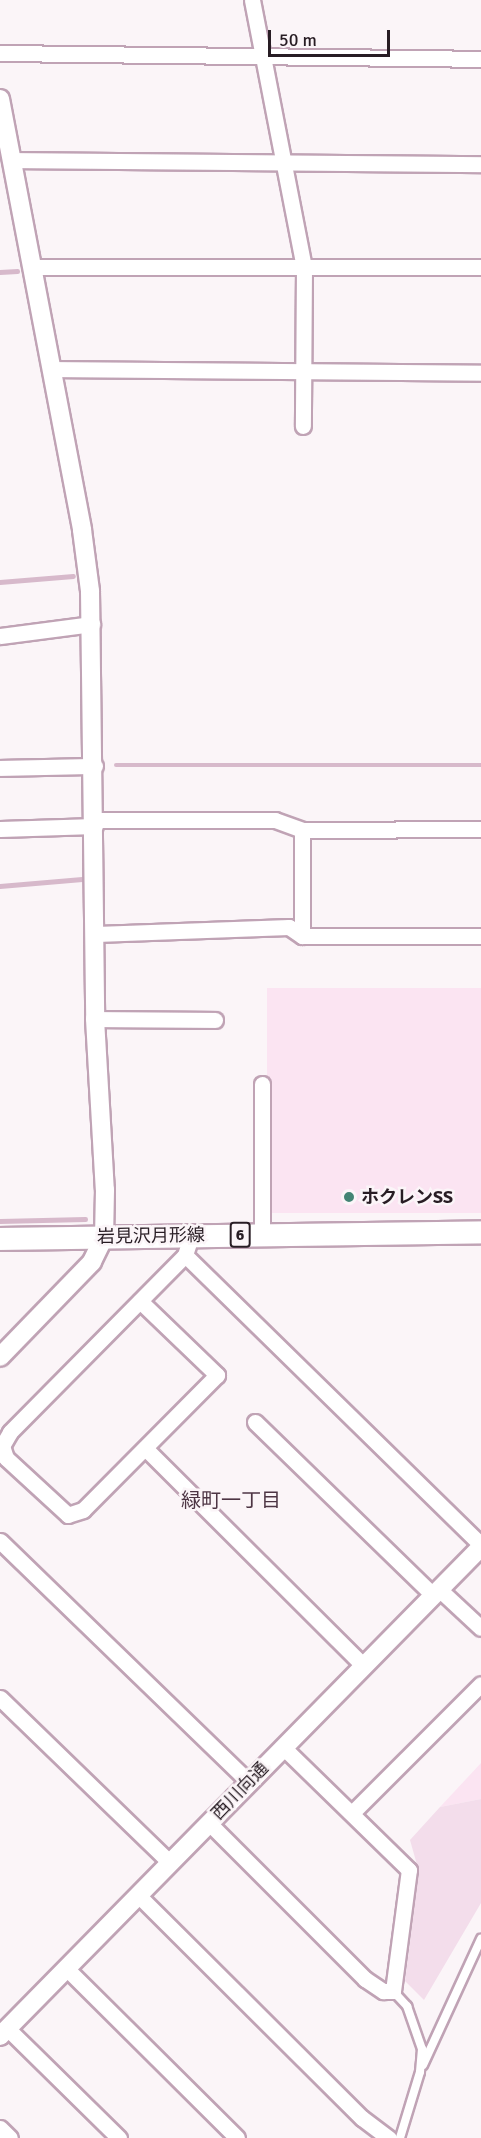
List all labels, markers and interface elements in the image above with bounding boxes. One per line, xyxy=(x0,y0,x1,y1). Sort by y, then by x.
scale bar xyxy=(271,18,392,56)
text: 50 m xyxy=(279,29,317,51)
place label: ホクレンSS xyxy=(361,1186,453,1208)
marker: ホクレンSS xyxy=(342,1190,356,1204)
road number: 6 xyxy=(230,1222,250,1248)
street label: 岩見沢月形線 xyxy=(97,1224,205,1248)
district label: 緑町一丁目 xyxy=(181,1488,281,1512)
street label: 西川向通 xyxy=(207,1758,273,1824)

